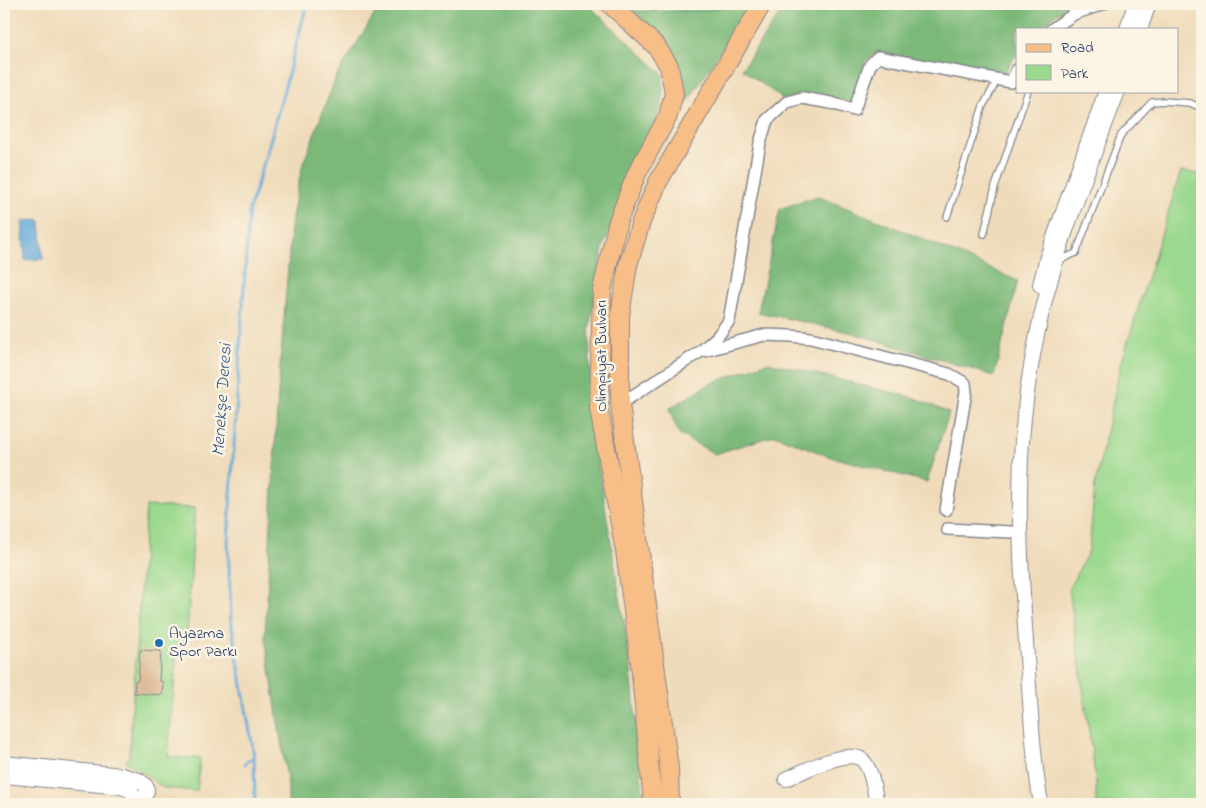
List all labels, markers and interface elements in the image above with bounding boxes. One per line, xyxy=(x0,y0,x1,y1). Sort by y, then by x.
legend xyxy=(1016,28,1178,92)
text: Road xyxy=(1061,37,1094,59)
text: Park xyxy=(1061,63,1089,85)
street label: Olimpiyat Bulvarı xyxy=(590,300,614,412)
water label: Menekşe Deresi xyxy=(206,341,240,457)
place label: Ayazma Spor Parkı xyxy=(169,622,237,664)
marker: Ayazma Spor Parkı xyxy=(153,637,165,649)

